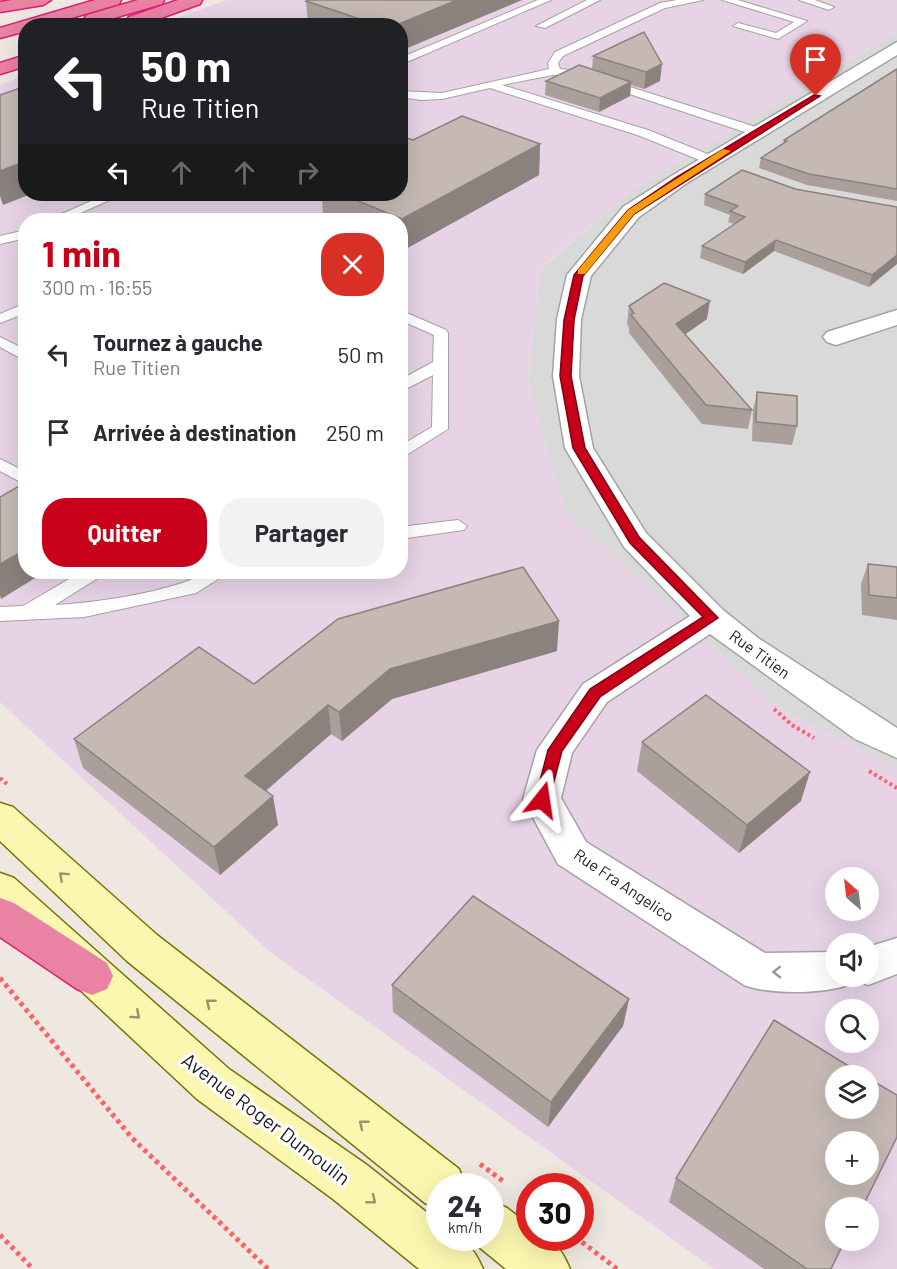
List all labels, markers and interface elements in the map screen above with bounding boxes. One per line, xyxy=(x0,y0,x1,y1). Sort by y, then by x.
pin xyxy=(790,34,841,96)
text: 50 m xyxy=(141,40,231,90)
icon: left xyxy=(42,42,120,120)
icon: arrive xyxy=(799,43,832,76)
text: Rue Titien xyxy=(141,91,259,123)
icon: left xyxy=(102,156,135,189)
icon: ahead xyxy=(165,156,198,189)
icon: ahead xyxy=(228,156,261,189)
icon: right xyxy=(291,156,324,189)
text: 1 min xyxy=(42,231,121,274)
button: close xyxy=(321,233,384,296)
text: 300 m · 16:55 xyxy=(42,275,152,299)
text: Tournez à gauche xyxy=(93,329,263,355)
icon: left xyxy=(42,338,75,371)
text: 50 m xyxy=(338,341,384,367)
text: Rue Titien xyxy=(93,355,181,379)
icon: arrive xyxy=(42,416,75,449)
text: Arrivée à destination xyxy=(93,419,296,445)
text: 250 m xyxy=(326,419,384,445)
button: Quitter xyxy=(42,498,207,567)
button: Partager xyxy=(219,498,384,567)
street label: Rue Titien xyxy=(726,625,794,682)
position arrow xyxy=(510,768,574,832)
street label: Rue Fra Angelico xyxy=(571,844,678,925)
north arrow xyxy=(825,867,879,921)
map controls xyxy=(825,867,879,1251)
one-way arrow xyxy=(59,872,70,883)
button: sound xyxy=(825,933,879,987)
one-way arrow xyxy=(773,966,782,978)
one-way arrow xyxy=(206,999,217,1010)
button: search xyxy=(825,999,879,1053)
one-way arrow xyxy=(129,1008,140,1019)
street label: Avenue Roger Dumoulin xyxy=(178,1047,356,1189)
button: layers xyxy=(825,1065,879,1119)
one-way arrow xyxy=(359,1120,370,1131)
button: + xyxy=(825,1131,879,1185)
speed limit sign: 30 xyxy=(516,1173,594,1251)
text: 24 xyxy=(448,1187,482,1223)
one-way arrow xyxy=(365,1192,376,1203)
button: − xyxy=(825,1197,879,1251)
text: km/h xyxy=(448,1218,482,1236)

